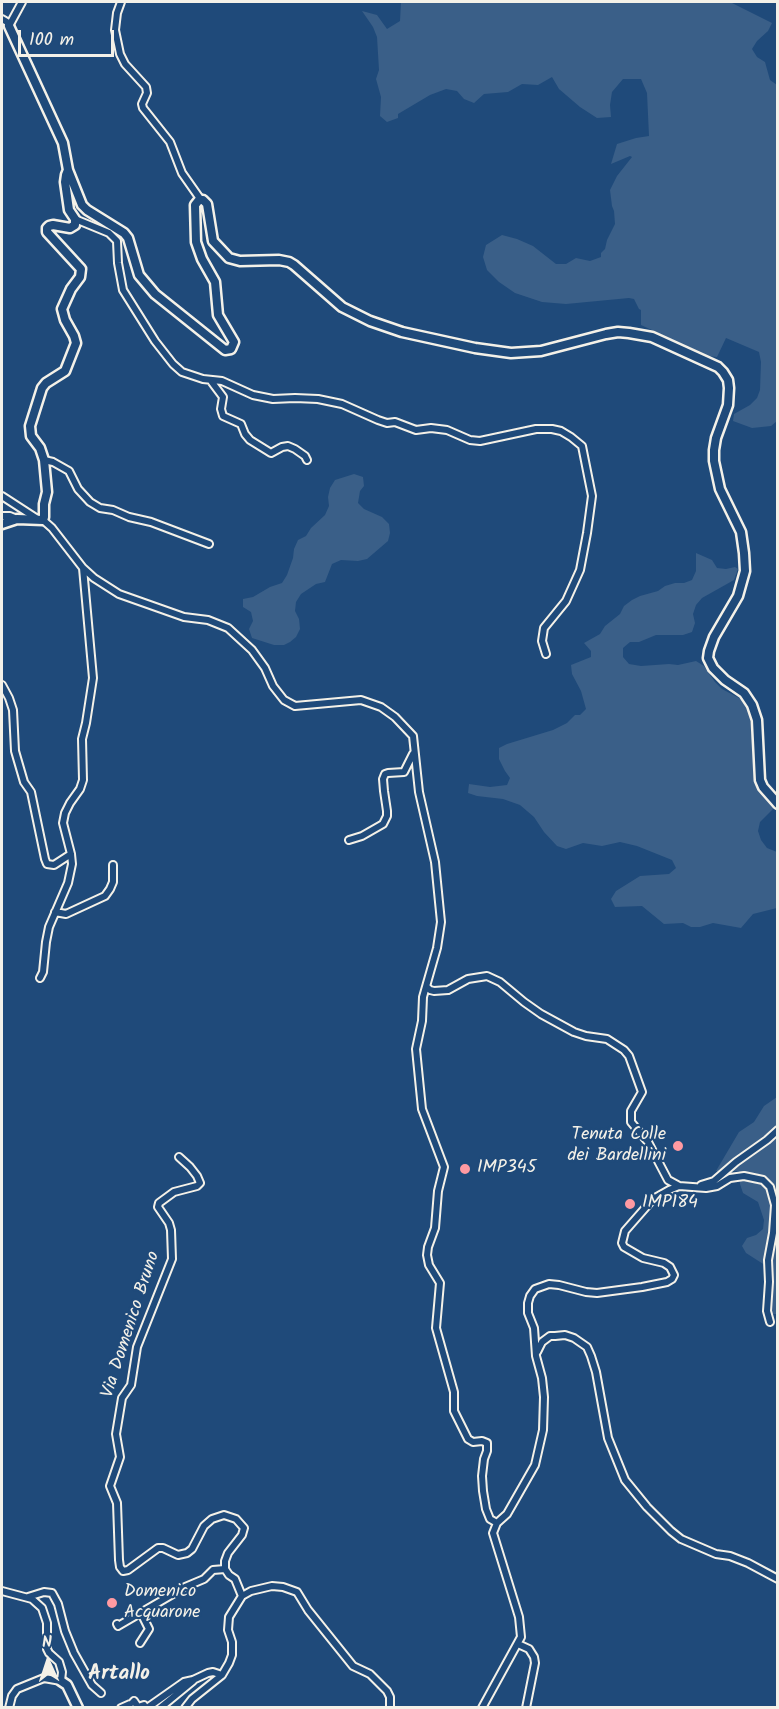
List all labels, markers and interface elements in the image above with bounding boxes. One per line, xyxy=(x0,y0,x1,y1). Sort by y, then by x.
scale bar xyxy=(21,18,117,56)
text: 100 m xyxy=(29,26,74,55)
place label: Tenuta Colle dei Bardellini xyxy=(567,1125,666,1168)
marker: Tenuta Colle dei Bardellini xyxy=(671,1139,685,1153)
place label: IMP345 xyxy=(477,1158,536,1180)
marker: IMP345 xyxy=(458,1162,472,1176)
place label: IMP184 xyxy=(642,1193,698,1215)
marker: IMP184 xyxy=(623,1197,637,1211)
street label: Via Domenico Bruno xyxy=(98,1249,166,1401)
place label: Domenico Acquarone xyxy=(124,1582,200,1624)
marker: Domenico Acquarone xyxy=(105,1596,119,1610)
text: N xyxy=(41,1630,53,1655)
north arrow xyxy=(18,1631,78,1691)
district label: Artallo xyxy=(88,1662,150,1688)

